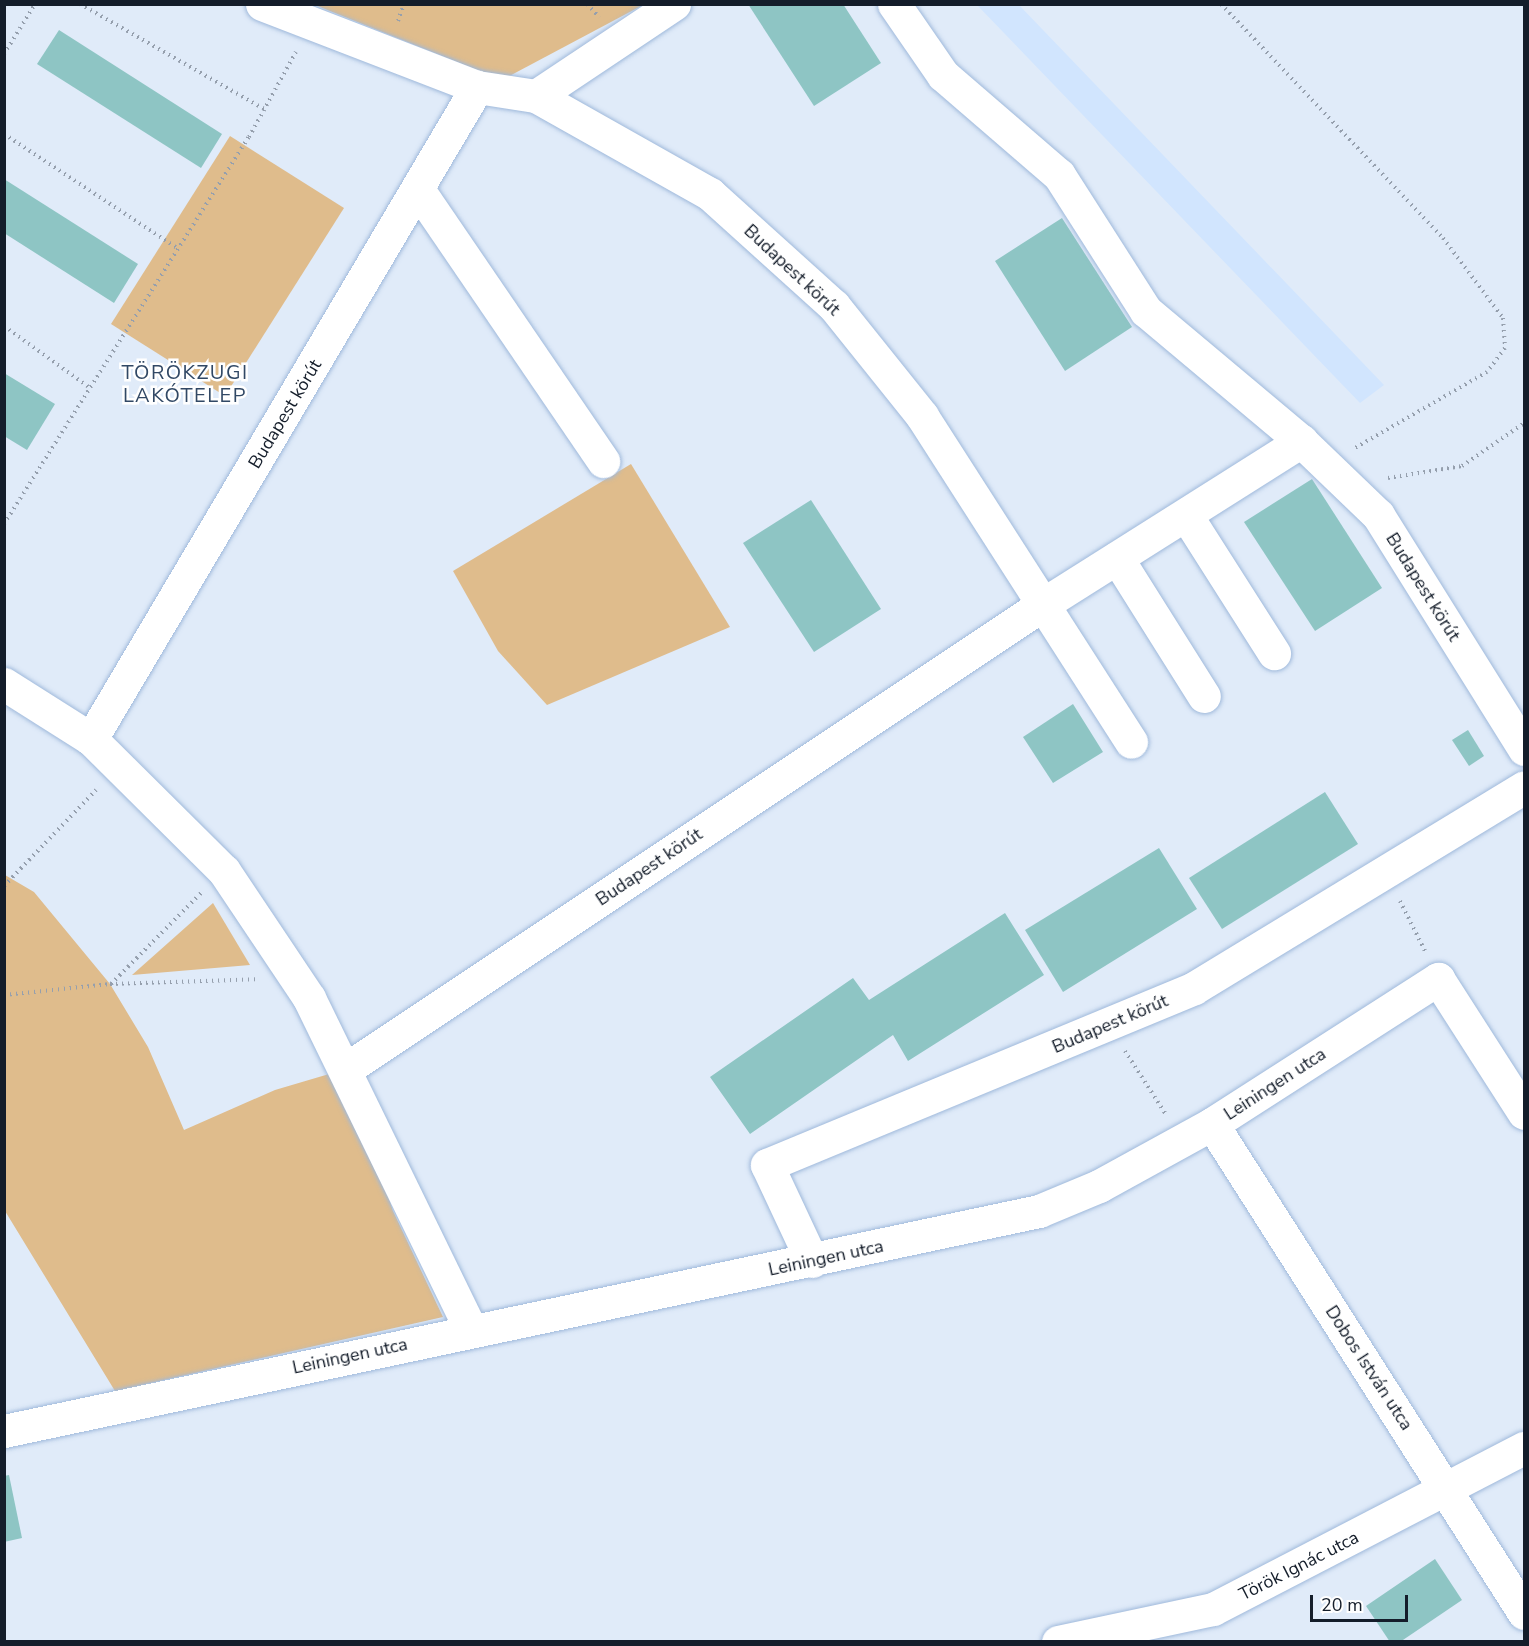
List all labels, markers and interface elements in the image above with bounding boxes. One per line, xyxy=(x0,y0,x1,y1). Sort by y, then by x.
street label: Budapest körút xyxy=(739,220,845,320)
street label: Budapest körút xyxy=(244,356,326,472)
district label: TÖRÖKZUGI LAKÓTELEP xyxy=(121,360,249,407)
street label: Budapest körút xyxy=(1381,529,1465,645)
street label: Budapest körút xyxy=(592,824,706,910)
street label: Budapest körút xyxy=(1049,990,1171,1058)
street label: Leiningen utca xyxy=(1220,1043,1330,1125)
street label: Leiningen utca xyxy=(766,1235,886,1281)
street label: Dobos István utca xyxy=(1321,1302,1417,1434)
street label: Leiningen utca xyxy=(290,1333,410,1379)
street label: Török Ignác utca xyxy=(1236,1527,1362,1605)
scale bar xyxy=(1313,1583,1410,1621)
text: 20 m xyxy=(1321,1593,1363,1617)

